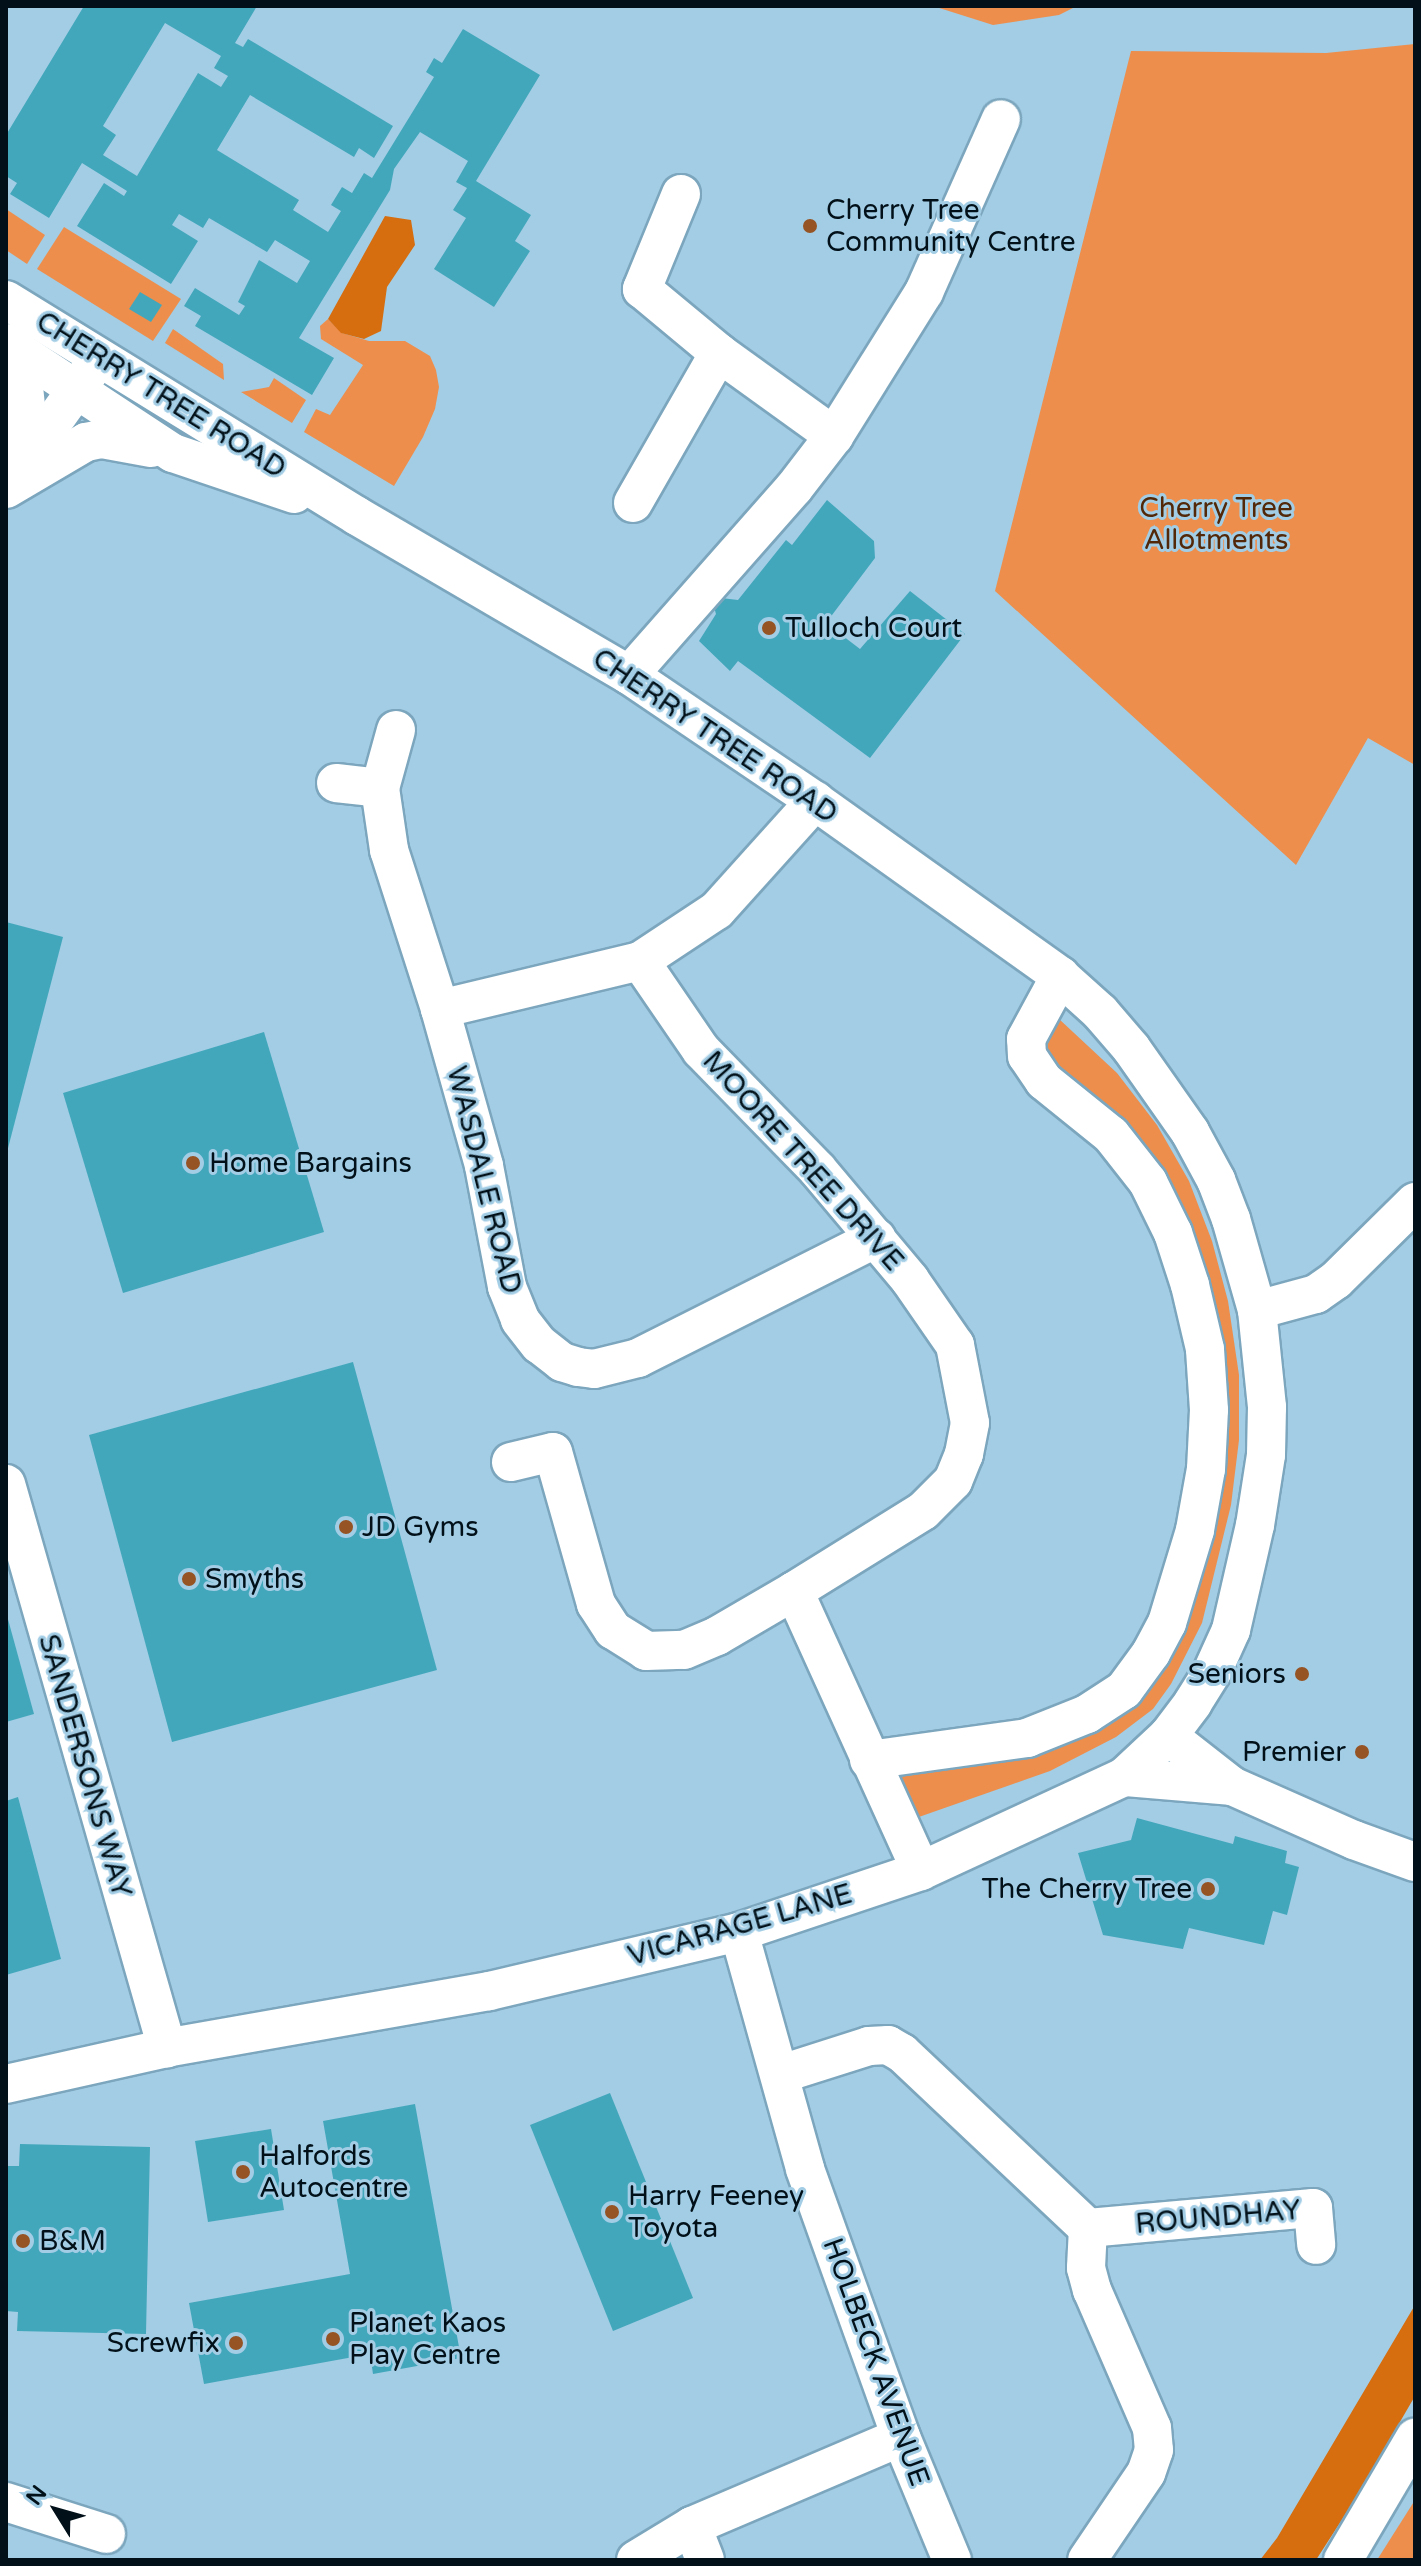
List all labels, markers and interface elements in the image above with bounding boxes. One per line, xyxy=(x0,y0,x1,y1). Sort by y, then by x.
place label: Cherry Tree Community Centre xyxy=(826,193,1076,259)
marker: Cherry Tree Community Centre xyxy=(801,217,819,235)
street label: CHERRY TREE ROAD xyxy=(30,305,292,485)
park label: Cherry Tree Allotments xyxy=(1139,491,1293,557)
place label: Tulloch Court xyxy=(785,611,962,645)
marker: Tulloch Court xyxy=(760,619,778,637)
street label: CHERRY TREE ROAD xyxy=(586,642,844,830)
street label: MOORE TREE DRIVE xyxy=(696,1044,910,1278)
street label: WASDALE ROAD xyxy=(439,1063,529,1297)
place label: Home Bargains xyxy=(209,1146,412,1180)
marker: Home Bargains xyxy=(184,1154,202,1172)
place label: JD Gyms xyxy=(362,1510,479,1544)
marker: JD Gyms xyxy=(337,1518,355,1536)
place label: Smyths xyxy=(205,1562,304,1596)
marker: Smyths xyxy=(180,1570,198,1588)
street label: SANDERSONS WAY xyxy=(31,1631,139,1901)
place label: Seniors xyxy=(1188,1657,1286,1691)
marker: Seniors xyxy=(1293,1665,1311,1683)
place label: Premier xyxy=(1242,1735,1346,1769)
marker: Premier xyxy=(1353,1743,1371,1761)
place label: The Cherry Tree xyxy=(981,1872,1192,1906)
street label: VICARAGE LANE xyxy=(624,1877,856,1973)
marker: The Cherry Tree xyxy=(1199,1880,1217,1898)
place label: Halfords Autocentre xyxy=(259,2139,408,2205)
marker: Halfords Autocentre xyxy=(234,2163,252,2181)
place label: Harry Feeney Toyota xyxy=(628,2179,804,2245)
street label: ROUNDHAY xyxy=(1134,2193,1302,2241)
marker: Harry Feeney Toyota xyxy=(603,2203,621,2221)
place label: B&M xyxy=(39,2224,106,2258)
marker: B&M xyxy=(14,2232,32,2250)
street label: HOLBECK AVENUE xyxy=(816,2234,936,2490)
place label: Planet Kaos Play Centre xyxy=(349,2306,506,2372)
place label: Screwfix xyxy=(107,2326,220,2360)
marker: Planet Kaos Play Centre xyxy=(324,2330,342,2348)
marker: Screwfix xyxy=(227,2334,245,2352)
north arrow xyxy=(16,2470,96,2550)
text: N xyxy=(21,2481,53,2510)

